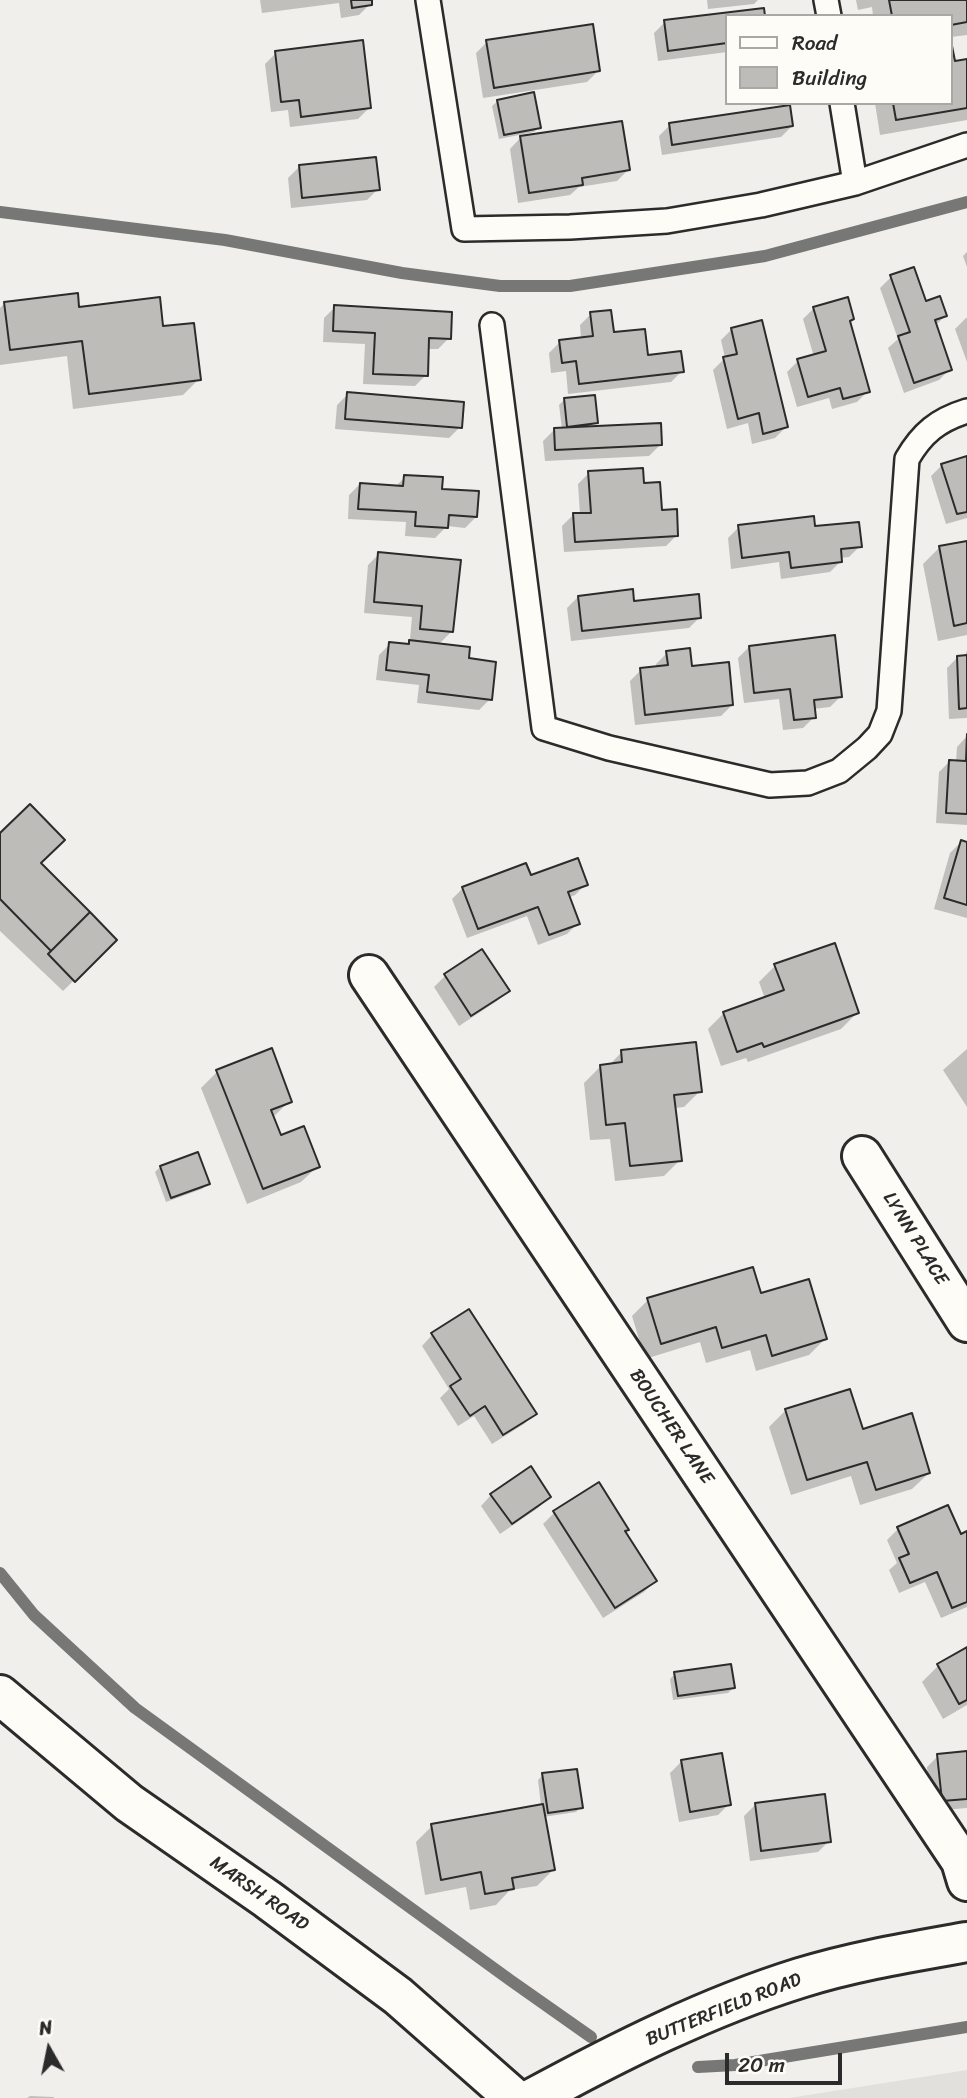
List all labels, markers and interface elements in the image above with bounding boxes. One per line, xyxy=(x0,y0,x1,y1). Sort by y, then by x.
legend xyxy=(726,14,953,105)
text: Road xyxy=(792,24,837,62)
text: Building xyxy=(792,59,867,97)
street label: LYNN PLACE xyxy=(877,1188,953,1290)
street label: BOUCHER LANE xyxy=(624,1365,718,1489)
street label: MARSH ROAD xyxy=(205,1852,313,1936)
street label: BUTTERFIELD ROAD xyxy=(643,1968,805,2052)
text: N xyxy=(37,2010,55,2045)
north arrow xyxy=(14,2014,84,2084)
scale bar xyxy=(729,2038,846,2082)
text: 20 m xyxy=(738,2046,785,2084)

